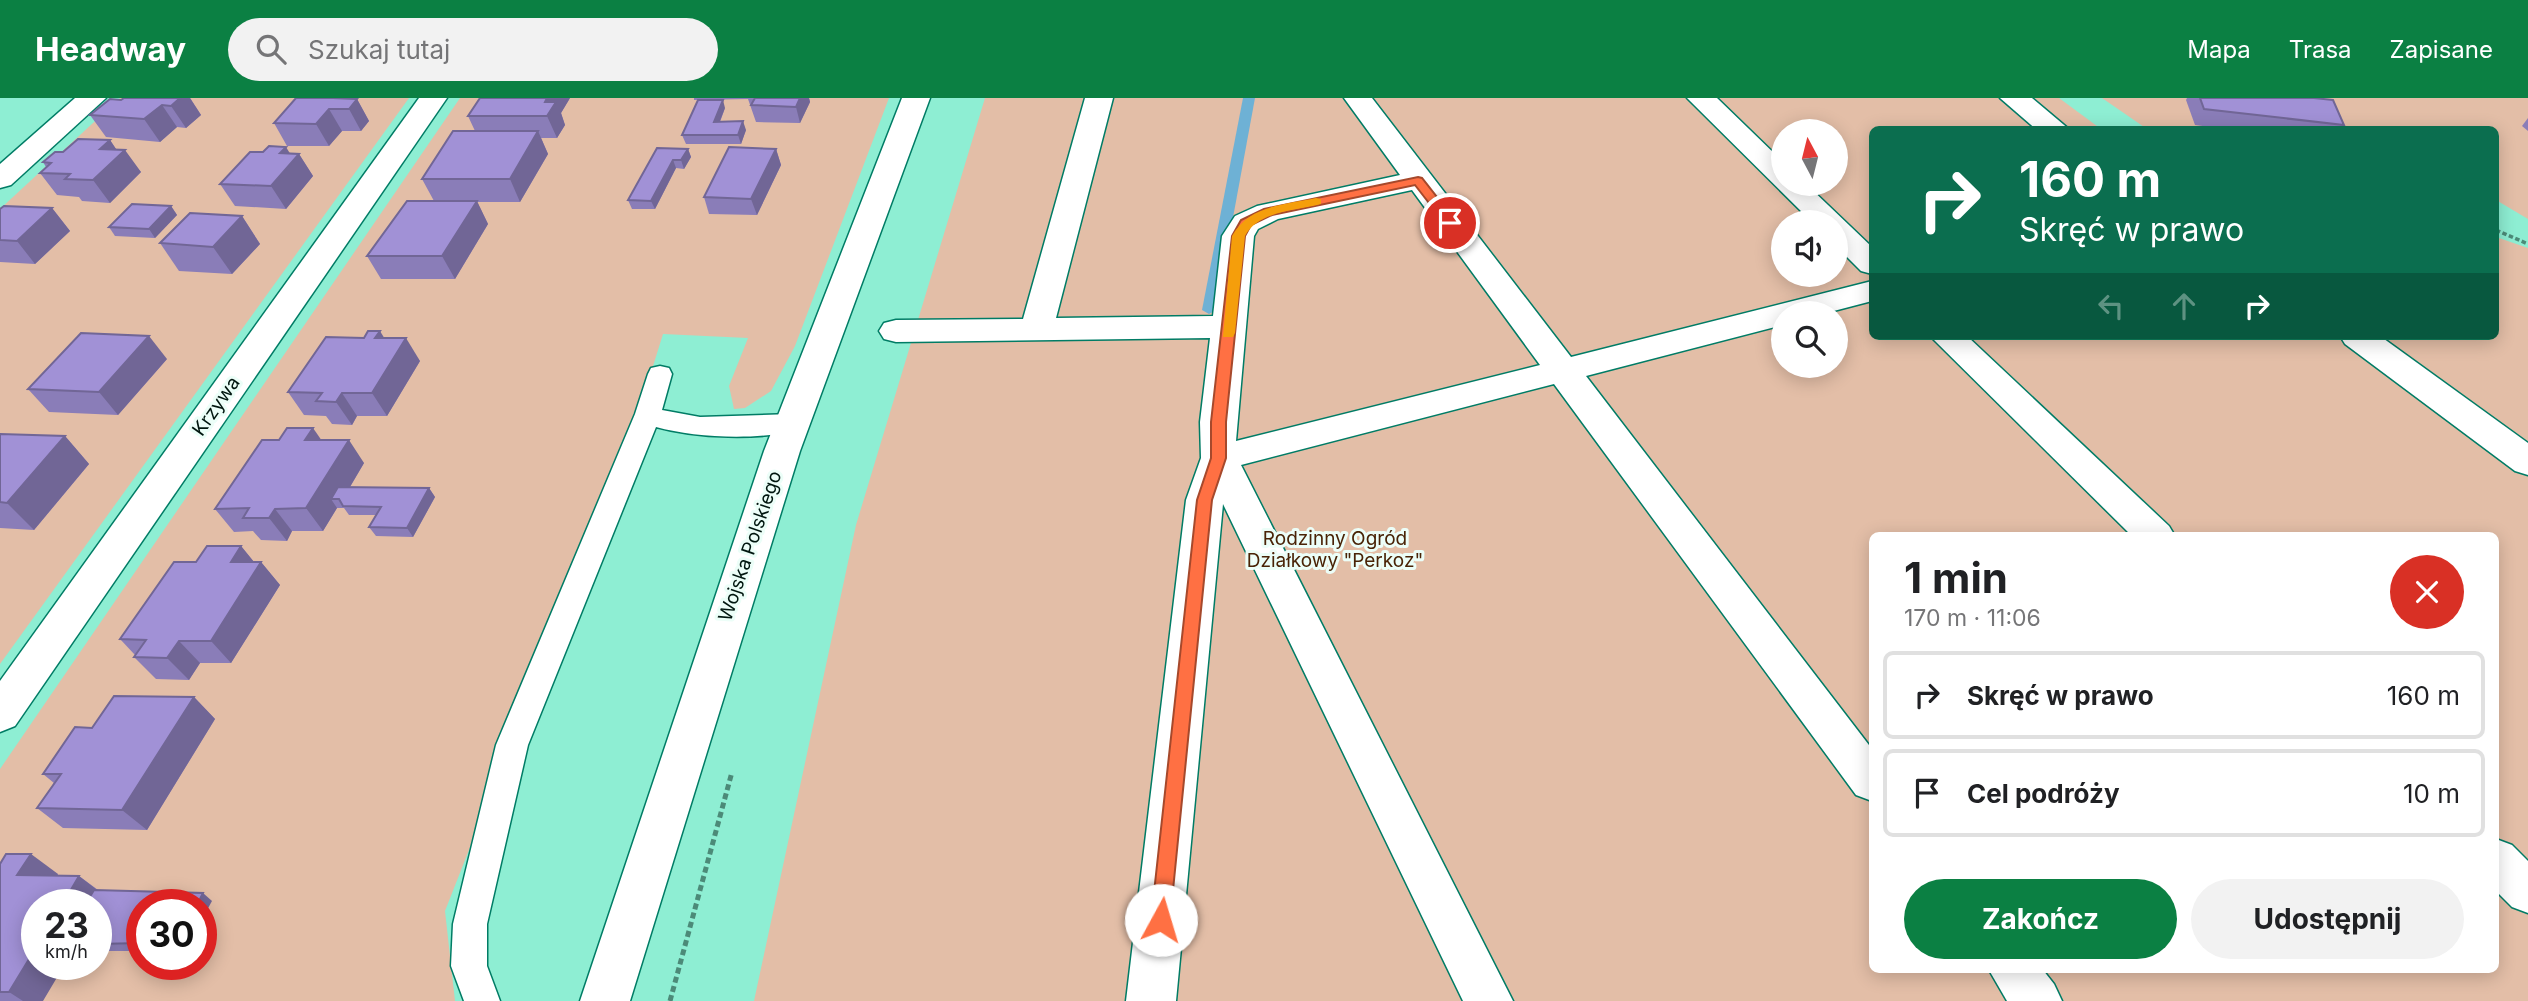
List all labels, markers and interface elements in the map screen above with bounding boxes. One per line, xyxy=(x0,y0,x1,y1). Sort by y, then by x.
search box xyxy=(228,18,718,81)
text: Headway xyxy=(35,29,186,69)
icon: search xyxy=(252,30,290,68)
text: Szukaj tutaj xyxy=(308,34,450,65)
text: Mapa xyxy=(2187,35,2251,64)
text: Trasa xyxy=(2289,35,2352,64)
text: Zapisane xyxy=(2390,35,2493,64)
north arrow xyxy=(1771,119,1848,196)
map controls xyxy=(1771,119,1848,378)
text: 160 m xyxy=(2019,150,2161,209)
icon: right xyxy=(1904,154,1995,245)
pin xyxy=(1420,193,1480,253)
icon: arrive xyxy=(1431,204,1469,242)
button: sound xyxy=(1771,210,1848,287)
text: Skręć w prawo xyxy=(2019,210,2244,249)
icon: left xyxy=(2092,287,2130,325)
icon: ahead xyxy=(2165,287,2203,325)
icon: right xyxy=(2238,287,2276,325)
button: search xyxy=(1771,301,1848,378)
street label: Krzywa xyxy=(187,372,245,440)
street label: Wojska Polskiego xyxy=(713,468,787,624)
park label: Rodzinny Ogród Działkowy "Perkoz" xyxy=(1247,527,1423,572)
text: 1 min xyxy=(1904,552,2008,603)
button: close xyxy=(2390,555,2464,629)
text: 170 m · 11:06 xyxy=(1904,604,2041,632)
icon: right xyxy=(1908,676,1946,714)
text: Skręć w prawo xyxy=(1967,680,2154,711)
text: 160 m xyxy=(2387,680,2460,711)
icon: arrive xyxy=(1908,774,1946,812)
text: Cel podróży xyxy=(1967,778,2120,809)
text: 10 m xyxy=(2403,778,2460,809)
button: Zakończ xyxy=(1904,879,2177,959)
button: Udostępnij xyxy=(2191,879,2464,959)
position arrow xyxy=(1124,883,1198,957)
speed limit sign: 30 xyxy=(126,889,217,980)
text: 23 xyxy=(44,904,89,946)
text: km/h xyxy=(45,941,88,962)

